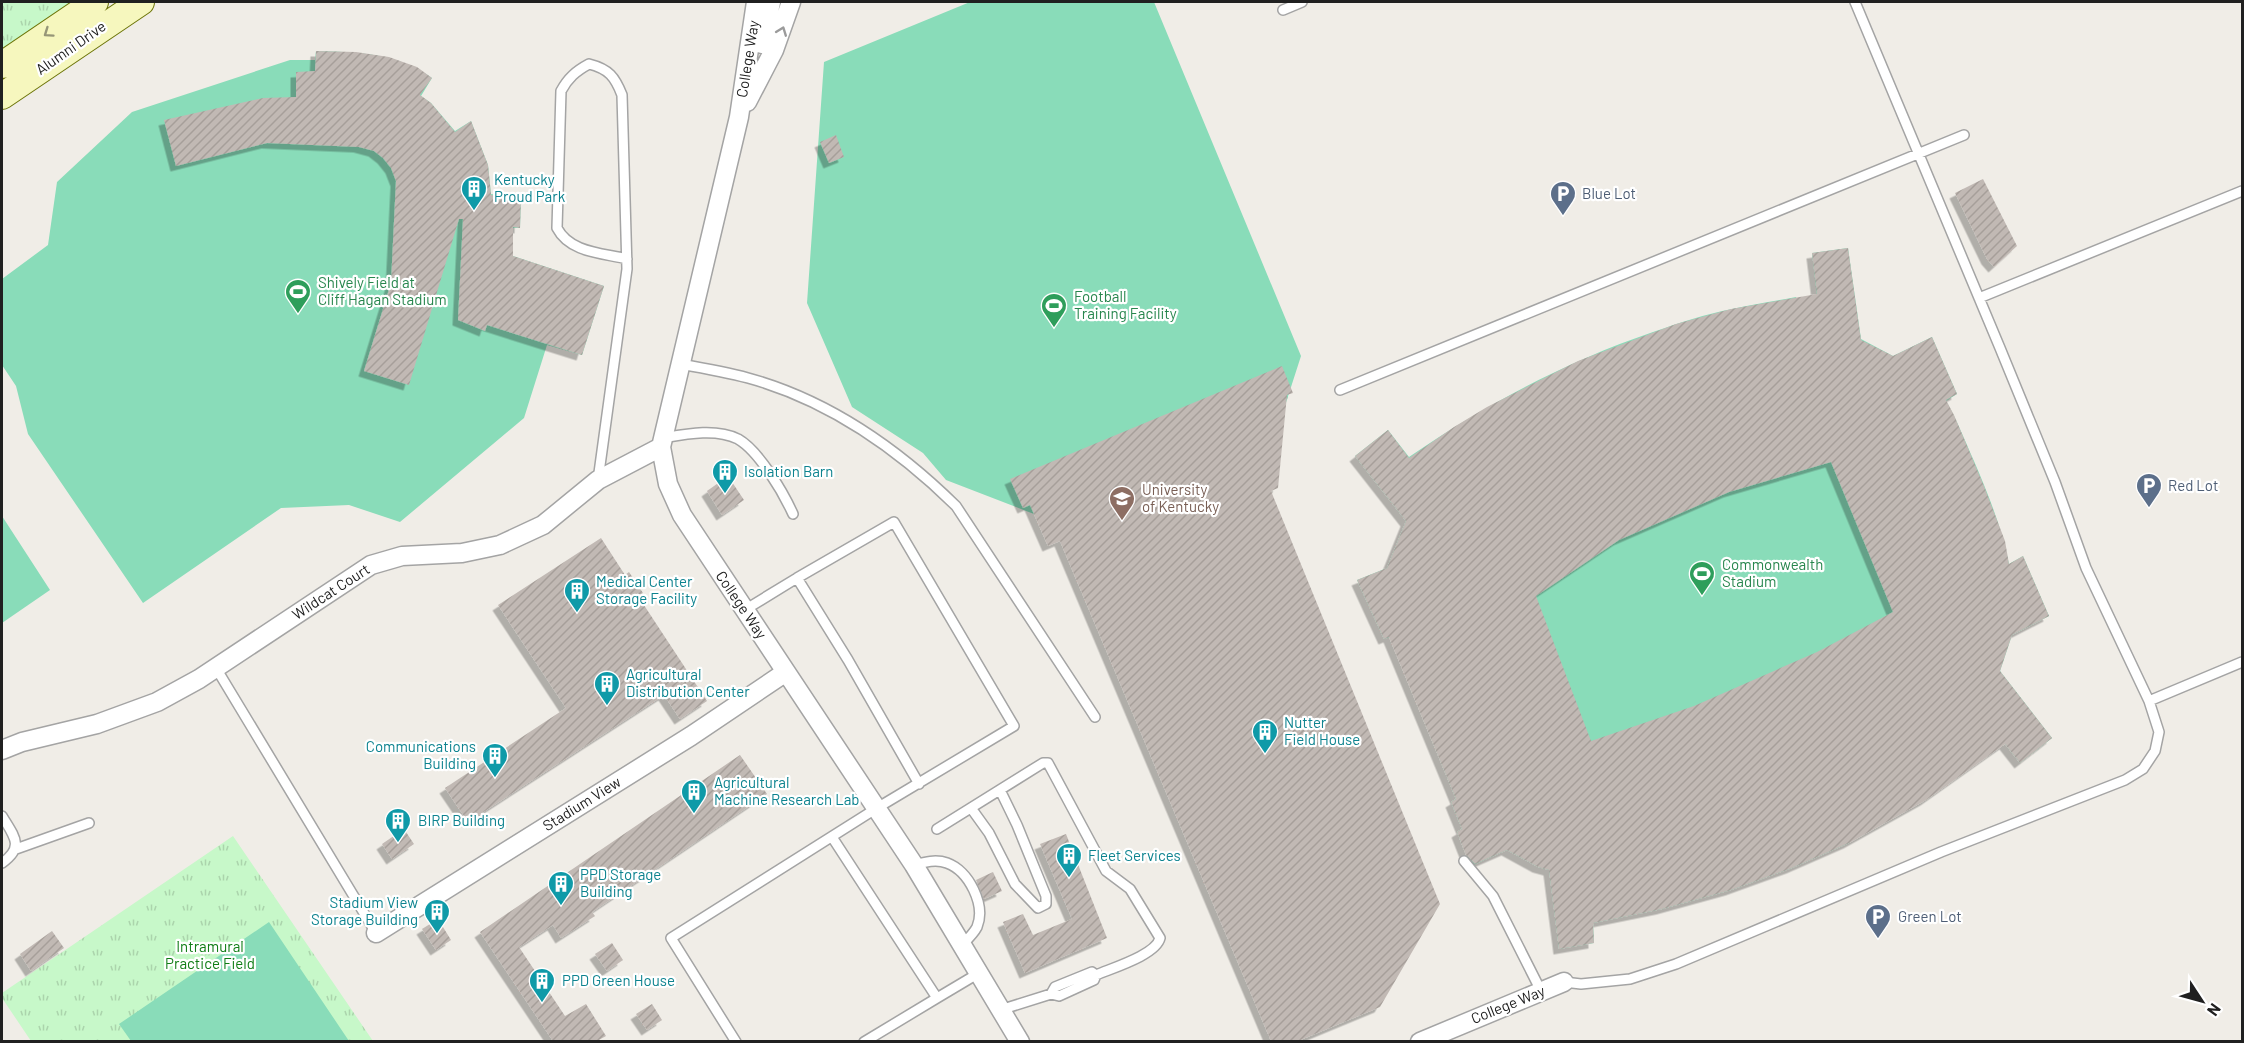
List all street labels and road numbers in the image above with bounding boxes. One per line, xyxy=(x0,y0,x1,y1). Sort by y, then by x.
street label: Alumni Drive xyxy=(32,16,109,78)
street label: College Way xyxy=(732,19,762,99)
street label: Wildcat Court xyxy=(288,559,373,623)
street label: College Way xyxy=(713,567,771,642)
street label: Stadium View xyxy=(539,772,624,834)
street label: College Way xyxy=(1468,981,1547,1027)

